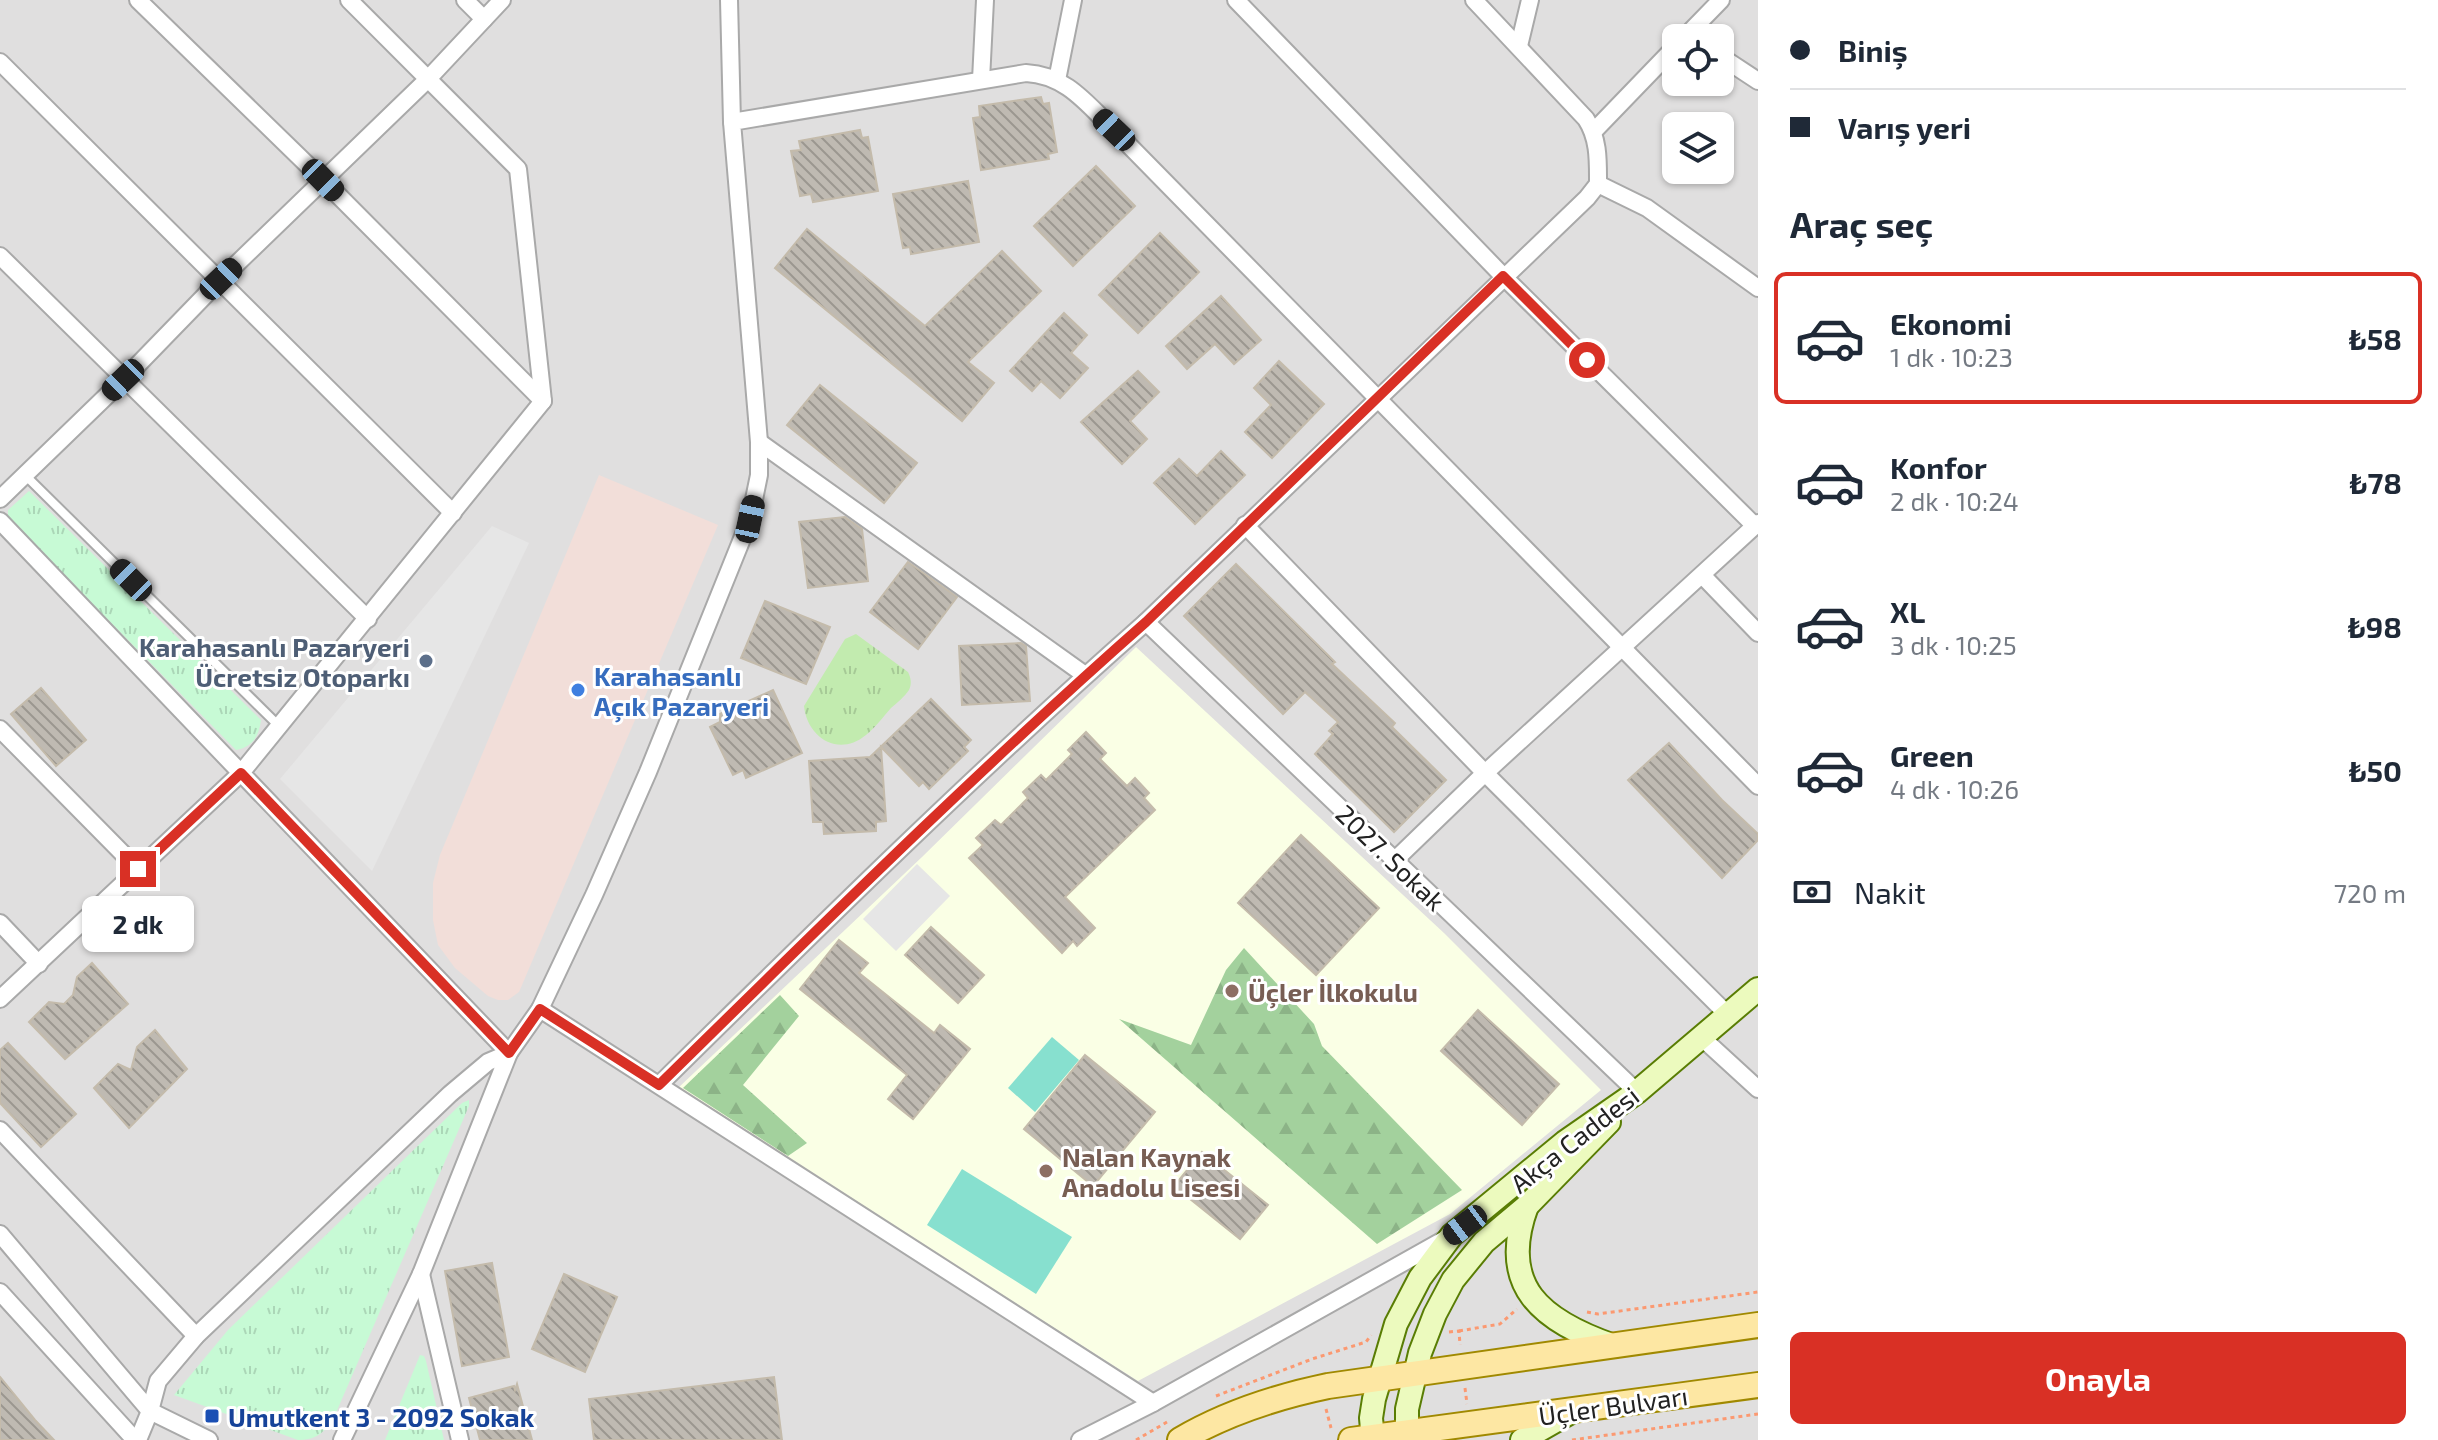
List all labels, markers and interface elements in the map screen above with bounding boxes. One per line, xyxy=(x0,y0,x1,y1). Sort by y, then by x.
map controls xyxy=(1662,24,1734,184)
button: locate xyxy=(1662,24,1734,96)
text: Biniş xyxy=(1838,32,1908,68)
car xyxy=(1088,105,1140,155)
text: Varış yeri xyxy=(1838,109,1971,145)
button: layers xyxy=(1662,112,1734,184)
car xyxy=(298,155,348,205)
text: Araç seç xyxy=(1790,202,1933,245)
car xyxy=(195,254,247,304)
icon: car xyxy=(1794,302,1866,374)
text: Ekonomi xyxy=(1890,305,2012,341)
text: ₺58 xyxy=(2349,320,2402,356)
text: 1 dk · 10:23 xyxy=(1890,341,2013,372)
route start xyxy=(1569,342,1605,378)
car xyxy=(97,355,149,405)
icon: car xyxy=(1794,446,1866,518)
text: Konfor xyxy=(1890,449,1987,485)
text: ₺78 xyxy=(2350,464,2402,500)
text: 2 dk · 10:24 xyxy=(1890,485,2019,516)
car xyxy=(733,493,767,545)
car xyxy=(106,555,156,605)
icon: car xyxy=(1794,590,1866,662)
text: XL xyxy=(1890,593,1925,629)
text: ₺98 xyxy=(2348,608,2402,644)
text: 3 dk · 10:25 xyxy=(1890,629,2017,660)
place label: Karahasanlı Pazaryeri Ücretsiz Otoparkı xyxy=(139,631,410,692)
marker: Karahasanlı Pazaryeri Ücretsiz Otoparkı xyxy=(417,652,435,670)
place label: Karahasanlı Açık Pazaryeri xyxy=(594,660,769,723)
marker: Karahasanlı Açık Pazaryeri xyxy=(569,681,587,699)
icon: car xyxy=(1794,734,1866,806)
text: Green xyxy=(1890,737,1974,773)
text: ₺50 xyxy=(2349,752,2402,788)
text: 4 dk · 10:26 xyxy=(1890,773,2019,804)
street label: 2027. Sokak xyxy=(1330,798,1452,916)
route end xyxy=(120,851,156,887)
icon: cash xyxy=(1790,870,1834,914)
text: Nakit xyxy=(1854,874,1926,910)
text: 720 m xyxy=(2334,877,2406,908)
callout: 2 dk xyxy=(82,897,194,953)
text: 2 dk xyxy=(113,908,163,939)
place label: Üçler İlkokulu xyxy=(1248,976,1418,1009)
marker: Üçler İlkokulu xyxy=(1223,982,1241,1000)
street label: Akça Caddesi xyxy=(1504,1079,1646,1200)
place label: Nalan Kaynak Anadolu Lisesi xyxy=(1062,1141,1240,1202)
marker: Nalan Kaynak Anadolu Lisesi xyxy=(1037,1162,1055,1180)
car xyxy=(1439,1201,1491,1249)
button: Onayla xyxy=(1790,1332,2406,1424)
street label: Üçler Bulvarı xyxy=(1536,1379,1690,1433)
place label: Umutkent 3 - 2092 Sokak xyxy=(228,1401,535,1432)
marker: Umutkent 3 - 2092 Sokak xyxy=(203,1407,221,1425)

